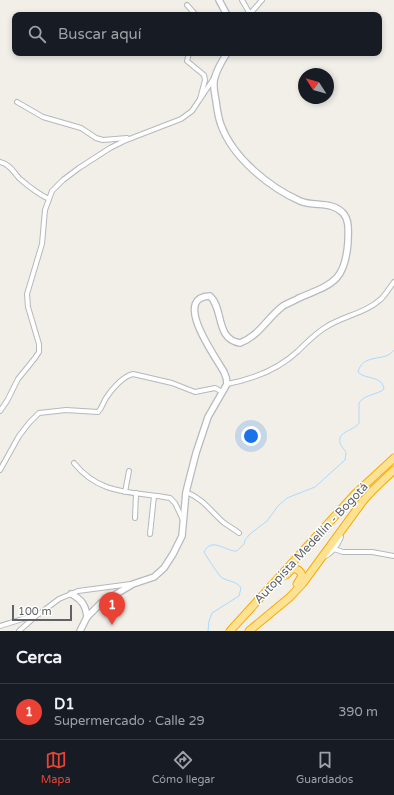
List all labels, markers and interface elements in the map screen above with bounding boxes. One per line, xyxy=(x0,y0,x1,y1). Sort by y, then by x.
search box xyxy=(12,12,382,56)
icon: search xyxy=(26,23,48,45)
text: Buscar aquí xyxy=(58,25,141,43)
north arrow xyxy=(298,68,334,104)
your location xyxy=(241,426,261,446)
street label: Autopista Medellín - Bogotá xyxy=(251,480,371,606)
pin: 1 xyxy=(99,592,125,625)
scale bar xyxy=(12,603,72,622)
text: 100 m xyxy=(18,605,52,618)
text: Cerca xyxy=(16,647,62,668)
text: D1 xyxy=(54,695,75,713)
text: 1 xyxy=(25,704,33,720)
text: 390 m xyxy=(338,704,378,720)
text: Supermercado · Calle 29 xyxy=(54,713,205,729)
tab: Mapa xyxy=(41,749,71,786)
tab: Cómo llegar xyxy=(152,749,215,786)
tab: Guardados xyxy=(296,749,353,786)

